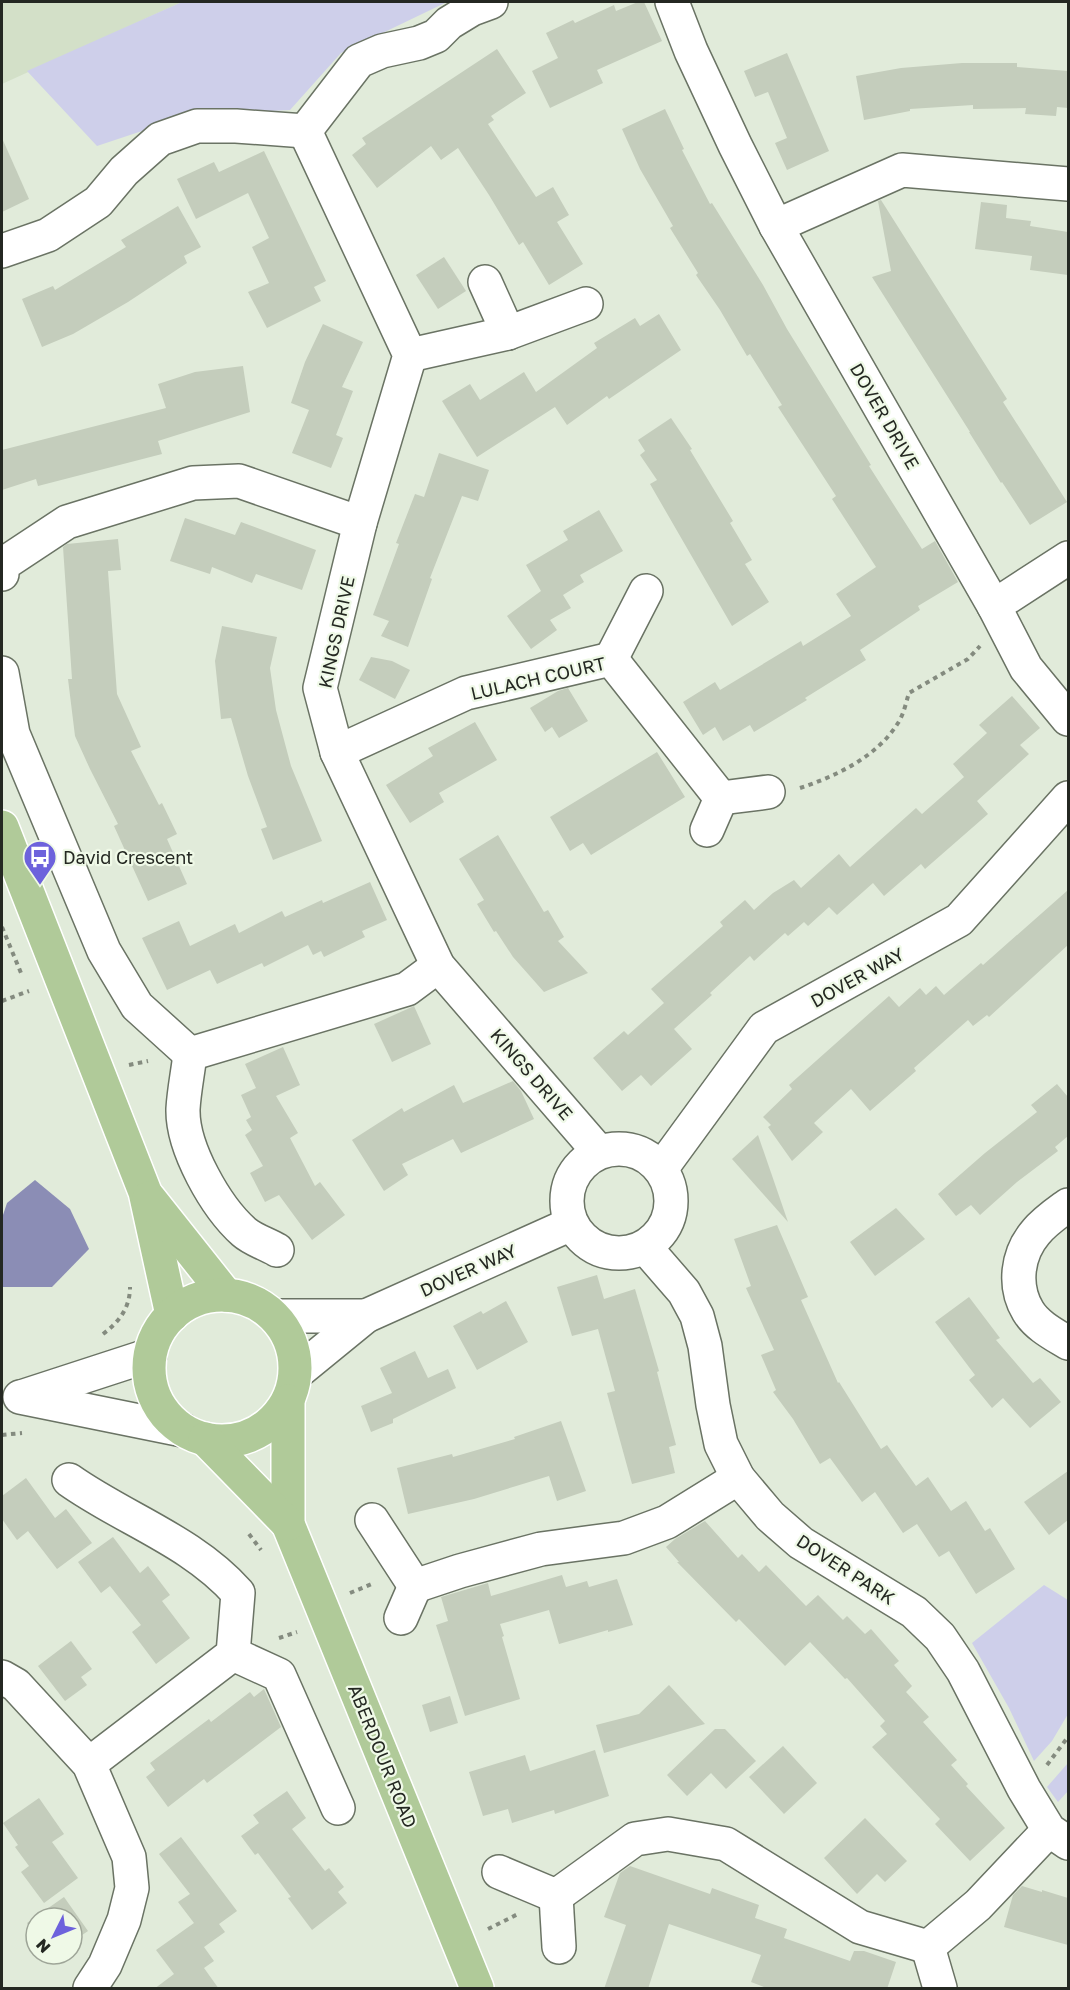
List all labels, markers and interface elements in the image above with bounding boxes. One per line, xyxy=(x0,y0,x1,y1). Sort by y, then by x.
street label: DOVER DRIVE xyxy=(846,359,924,473)
street label: KINGS DRIVE xyxy=(313,574,359,690)
street label: LULACH COURT xyxy=(468,652,608,704)
bus stop icon: David Crescent xyxy=(22,839,58,886)
place label: David Crescent xyxy=(63,846,193,868)
street label: DOVER WAY xyxy=(806,942,908,1012)
street label: KINGS DRIVE xyxy=(486,1024,578,1124)
street label: DOVER WAY xyxy=(416,1239,520,1301)
street label: DOVER PARK xyxy=(793,1529,899,1609)
street label: ABERDOUR ROAD xyxy=(344,1681,422,1831)
north arrow xyxy=(24,1906,84,1966)
text: N xyxy=(32,1935,54,1958)

